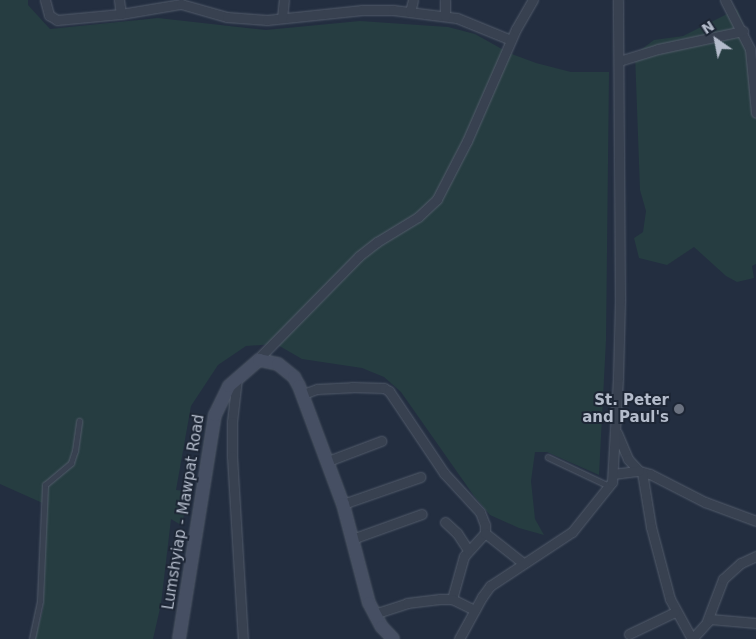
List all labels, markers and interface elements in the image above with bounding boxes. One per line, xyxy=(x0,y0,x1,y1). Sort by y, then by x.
north arrow xyxy=(691,15,741,65)
text: N xyxy=(699,18,717,37)
place label: St. Peter and Paul's xyxy=(582,391,669,426)
marker: St. Peter and Paul's xyxy=(673,403,685,415)
street label: Lumshyiap - Mawpat Road xyxy=(160,413,208,611)

